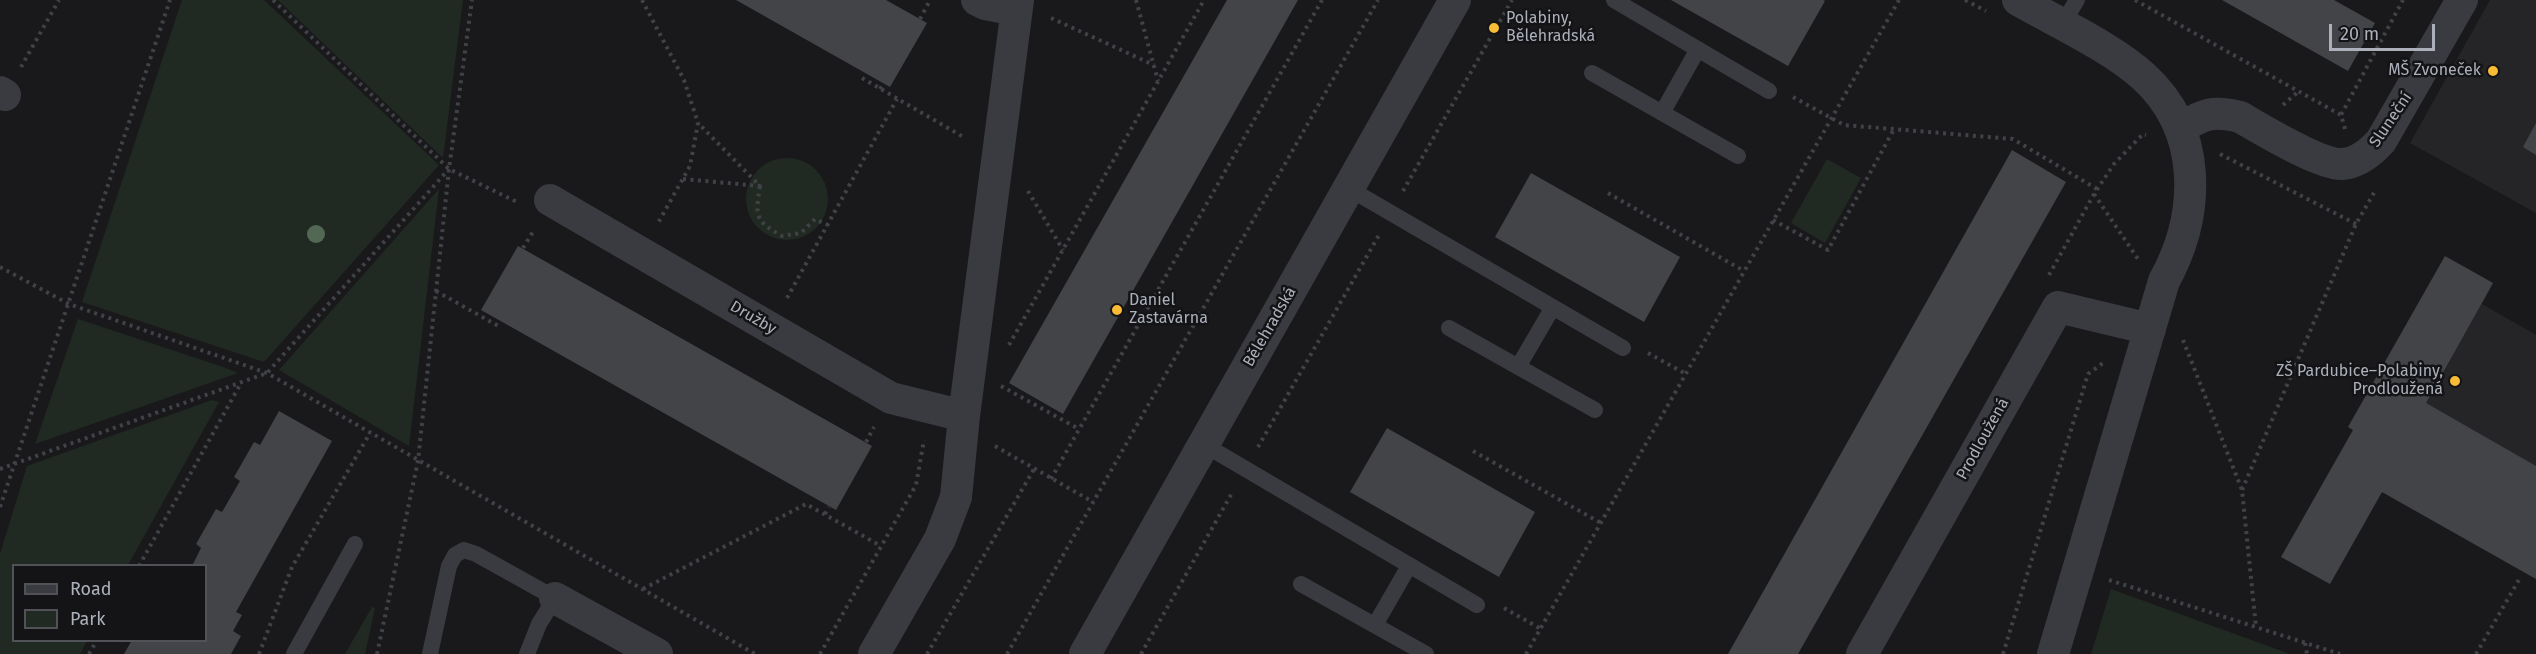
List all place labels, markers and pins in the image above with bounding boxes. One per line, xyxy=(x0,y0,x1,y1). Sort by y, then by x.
place label: Polabiny, Bělehradská xyxy=(1506,9,1595,47)
marker: Polabiny, Bělehradská xyxy=(1487,21,1501,35)
place label: MŠ Zvoneček xyxy=(2388,61,2481,81)
marker: MŠ Zvoneček xyxy=(2486,64,2500,78)
place label: Daniel Zastavárna xyxy=(1129,291,1208,329)
marker: Daniel Zastavárna xyxy=(1110,303,1124,317)
place label: ZŠ Pardubice–Polabiny, Prodloužená xyxy=(2276,362,2443,400)
marker: ZŠ Pardubice–Polabiny, Prodloužená xyxy=(2448,374,2462,388)

